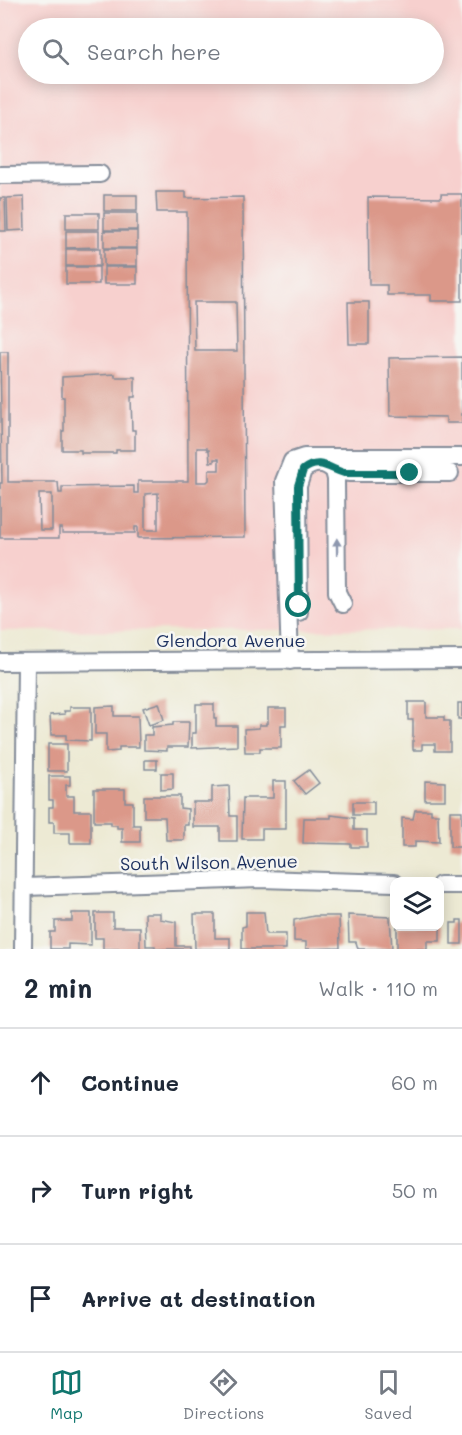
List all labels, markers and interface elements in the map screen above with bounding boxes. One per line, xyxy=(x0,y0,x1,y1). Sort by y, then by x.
search box xyxy=(18,18,444,84)
icon: search xyxy=(39,35,72,68)
text: Search here xyxy=(87,37,221,66)
route end xyxy=(396,459,422,485)
one-way arrow xyxy=(332,538,342,557)
route start xyxy=(285,591,311,617)
street label: Glendora Avenue xyxy=(156,628,306,652)
street label: South Wilson Avenue xyxy=(120,848,298,876)
map controls xyxy=(390,877,444,931)
button: layers xyxy=(390,877,444,931)
text: 2 min xyxy=(24,971,92,1005)
text: Walk · 110 m xyxy=(318,975,438,1001)
icon: ahead xyxy=(24,1066,57,1099)
text: Continue xyxy=(81,1068,179,1097)
text: 60 m xyxy=(391,1069,438,1095)
icon: right xyxy=(24,1174,57,1207)
text: Turn right xyxy=(81,1176,193,1205)
text: 50 m xyxy=(392,1177,438,1203)
icon: arrive xyxy=(24,1282,57,1315)
text: Arrive at destination xyxy=(81,1284,316,1313)
tab: Map xyxy=(50,1366,83,1423)
tab: Directions xyxy=(183,1366,264,1423)
tab: Saved xyxy=(364,1366,412,1423)

